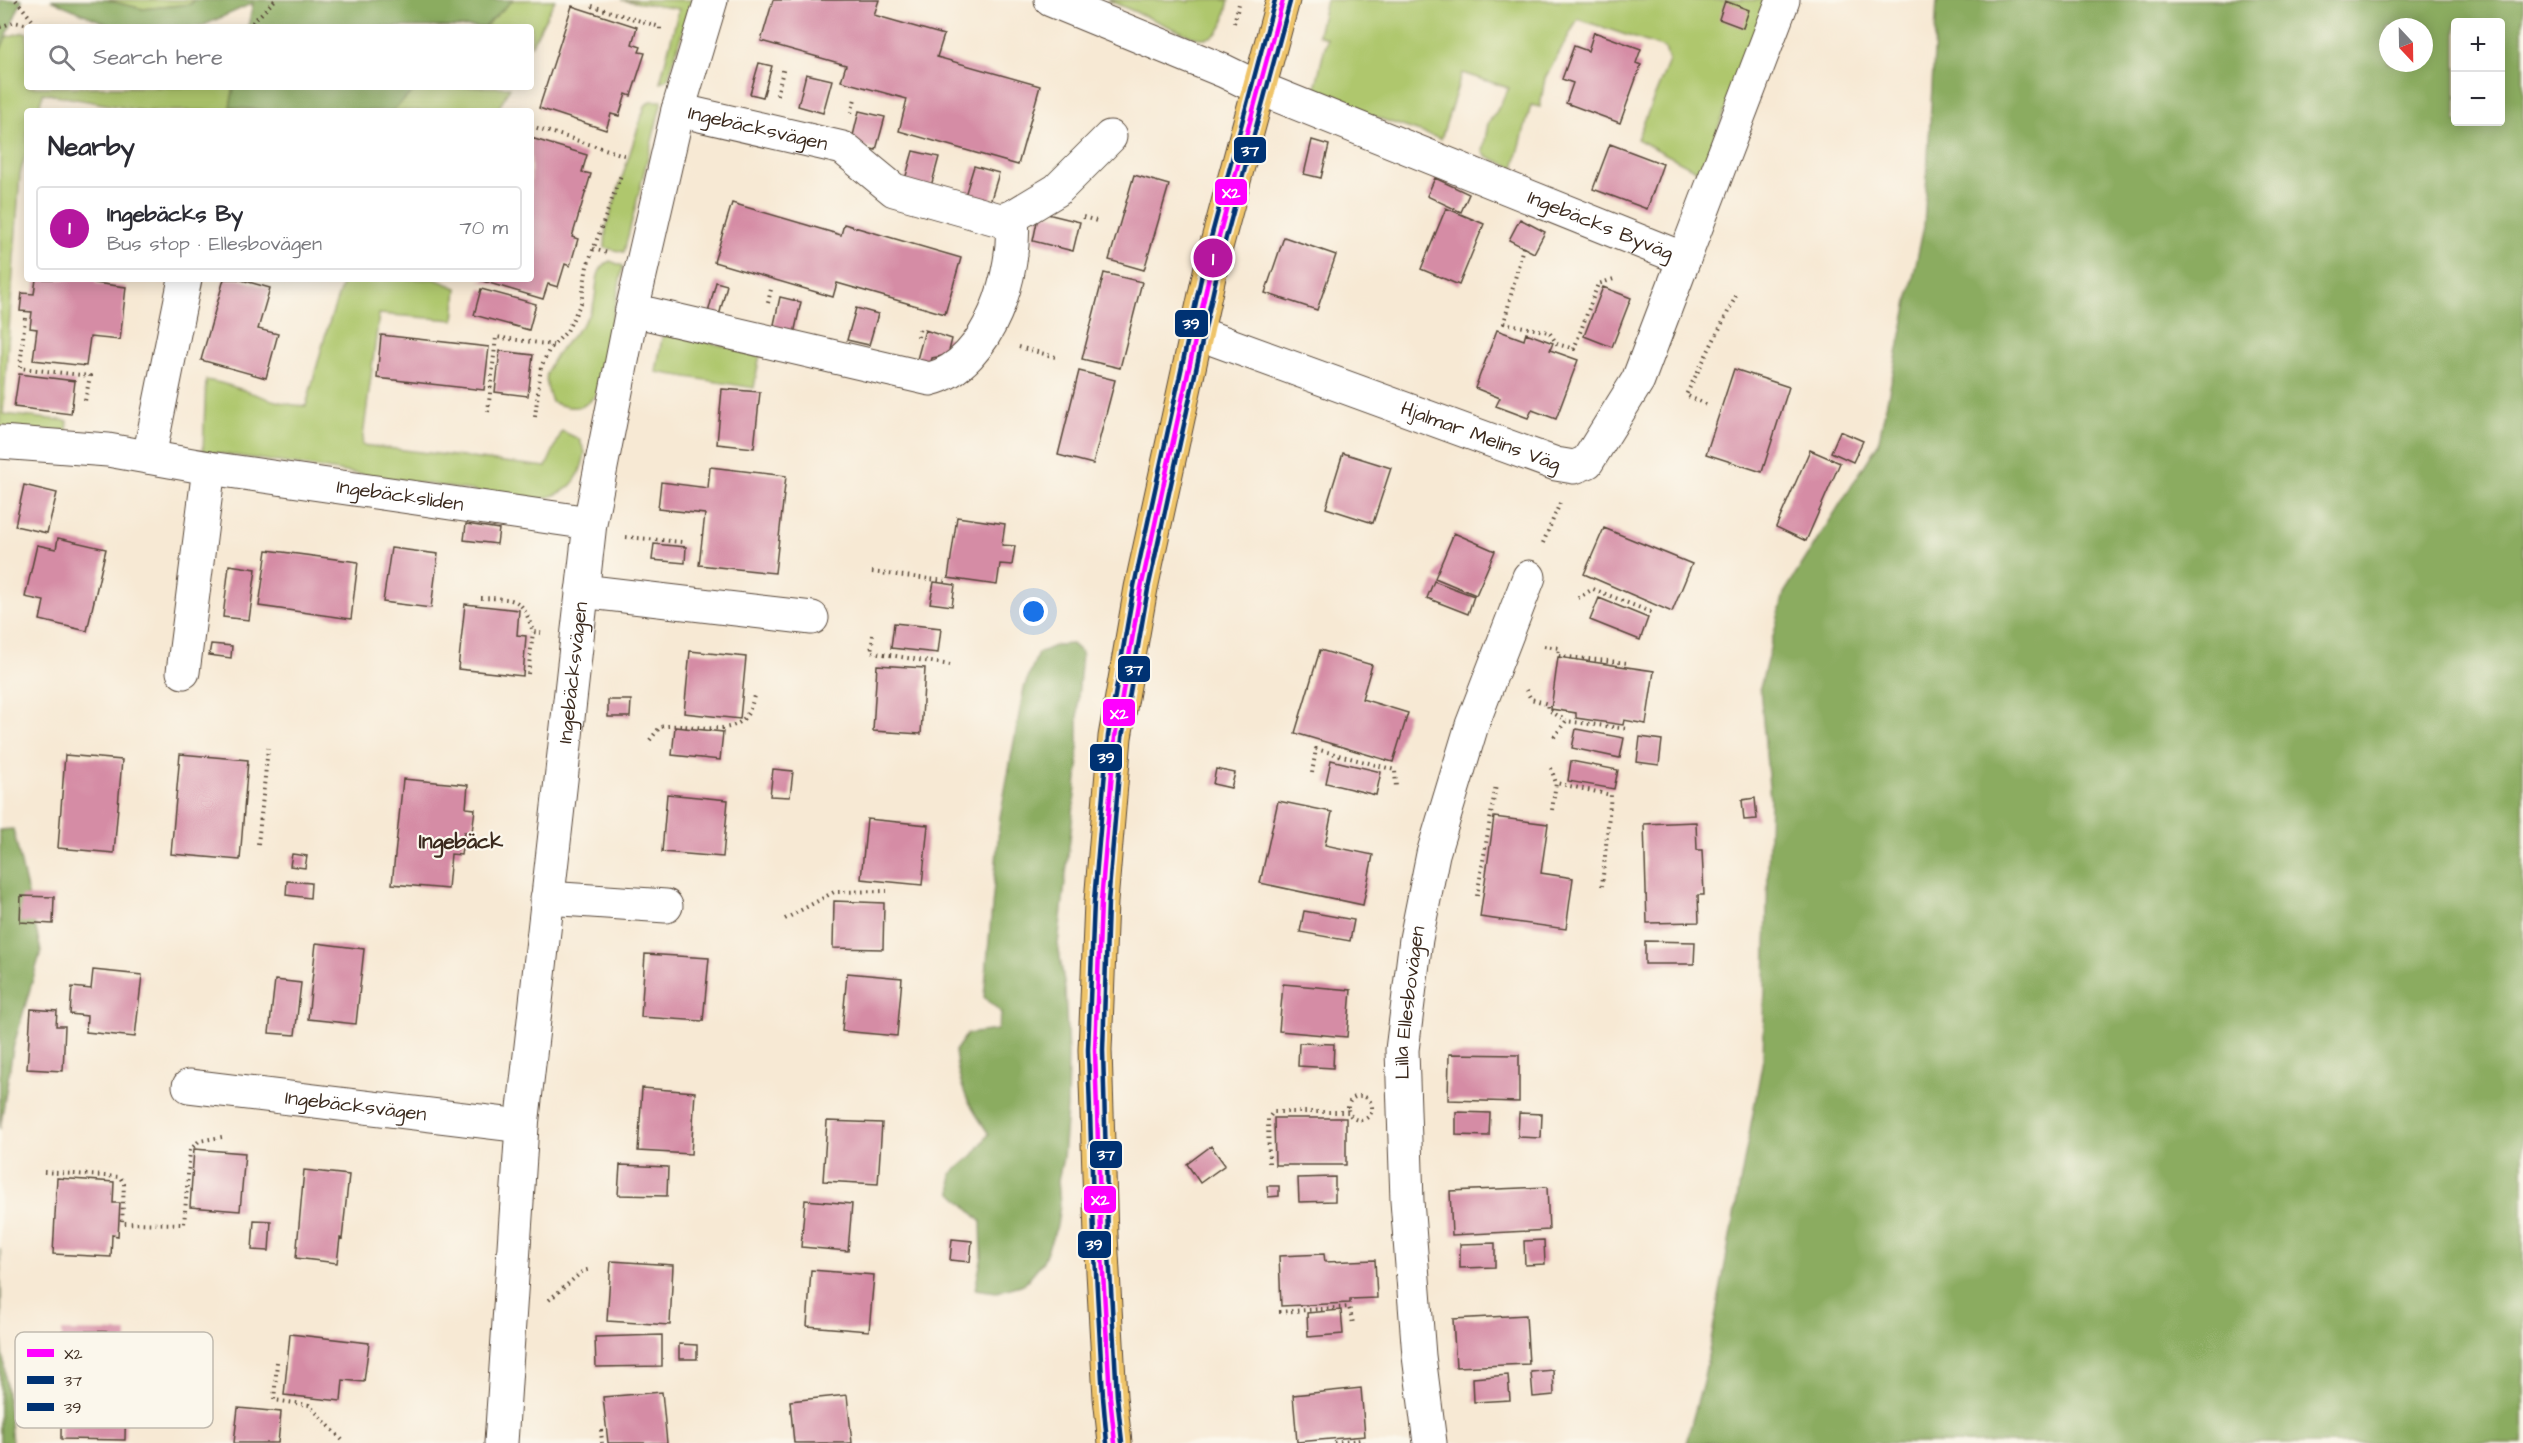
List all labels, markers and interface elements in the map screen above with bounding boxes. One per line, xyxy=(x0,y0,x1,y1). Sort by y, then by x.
north arrow xyxy=(2379,18,2433,72)
map controls xyxy=(2451,18,2505,126)
button: + xyxy=(2451,18,2505,72)
search box xyxy=(24,24,534,90)
icon: search xyxy=(45,41,78,74)
text: Search here xyxy=(93,42,223,73)
button: − xyxy=(2451,72,2505,126)
street label: Ingebäcksvägen xyxy=(685,99,830,158)
text: Nearby xyxy=(48,129,135,165)
line badge: 37 xyxy=(1233,136,1267,164)
text: 37 xyxy=(1240,140,1259,162)
line badge: X2 xyxy=(1214,178,1248,206)
text: X2 xyxy=(1222,182,1241,204)
street label: Ingebäcks Byväg xyxy=(1524,184,1677,268)
text: Ingebäcks By xyxy=(107,199,243,230)
text: 1 xyxy=(68,214,71,242)
text: 70 m xyxy=(460,214,508,242)
text: Bus stop · Ellesbovägen xyxy=(107,230,322,258)
pin: 1 xyxy=(1194,236,1232,280)
line badge: 39 xyxy=(1174,309,1209,338)
text: 39 xyxy=(1181,313,1200,335)
street label: Hjalmar Melins Väg xyxy=(1397,394,1565,479)
street label: Ingebäcksliden xyxy=(335,473,465,519)
your location xyxy=(1019,597,1048,626)
street label: Ingebäcksvägen xyxy=(551,600,595,745)
line badge: 37 xyxy=(1117,655,1151,683)
text: 37 xyxy=(1124,659,1143,681)
line badge: X2 xyxy=(1102,698,1136,727)
text: X2 xyxy=(1110,703,1129,725)
line badge: 39 xyxy=(1089,743,1123,772)
text: 39 xyxy=(1096,747,1115,769)
district label: Ingebäck xyxy=(419,827,503,858)
street label: Lilla Ellesbovägen xyxy=(1388,923,1432,1080)
street label: Ingebäcksvägen xyxy=(283,1084,428,1128)
line badge: 37 xyxy=(1089,1140,1123,1169)
text: 37 xyxy=(1096,1144,1115,1166)
line badge: X2 xyxy=(1083,1185,1117,1214)
text: X2 xyxy=(1091,1189,1110,1211)
line badge: 39 xyxy=(1077,1230,1112,1259)
text: 39 xyxy=(1084,1234,1103,1256)
legend xyxy=(15,1332,213,1428)
text: X2 xyxy=(64,1343,83,1365)
text: 37 xyxy=(64,1370,82,1392)
text: 39 xyxy=(64,1397,81,1419)

